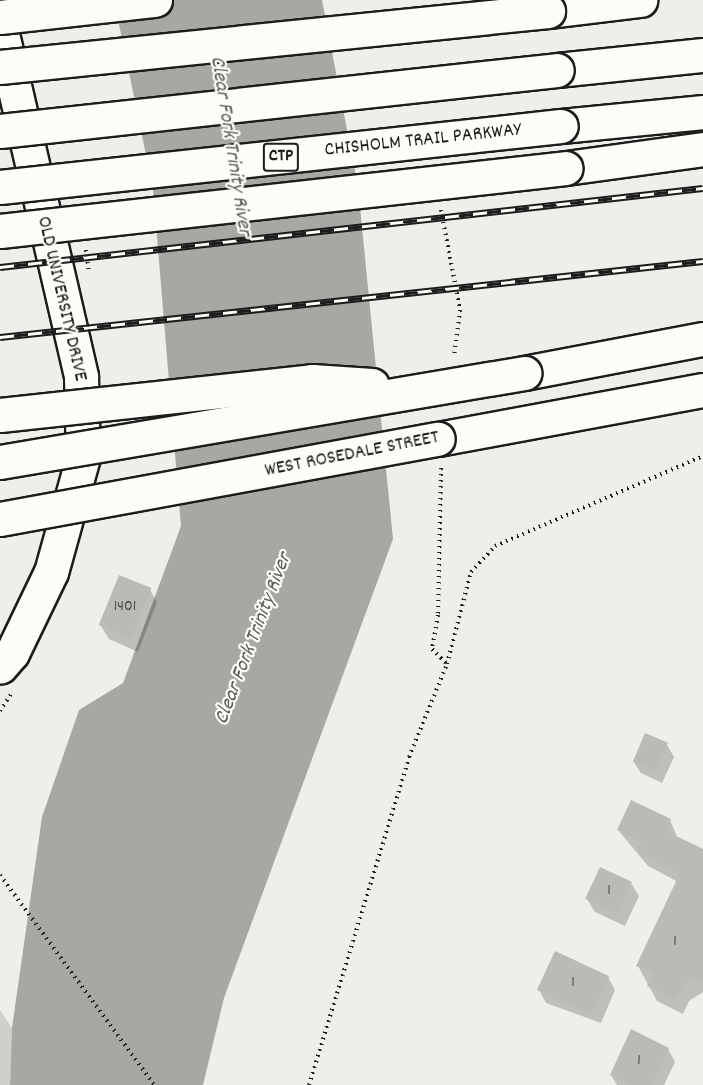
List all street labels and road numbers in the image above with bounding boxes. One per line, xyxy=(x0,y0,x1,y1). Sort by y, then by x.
street label: CHISHOLM TRAIL PARKWAY xyxy=(323,119,523,163)
road number: CTP xyxy=(262,142,300,172)
street label: OLD UNIVERSITY DRIVE xyxy=(30,214,92,384)
street label: WEST ROSEDALE STREET xyxy=(263,426,441,484)

